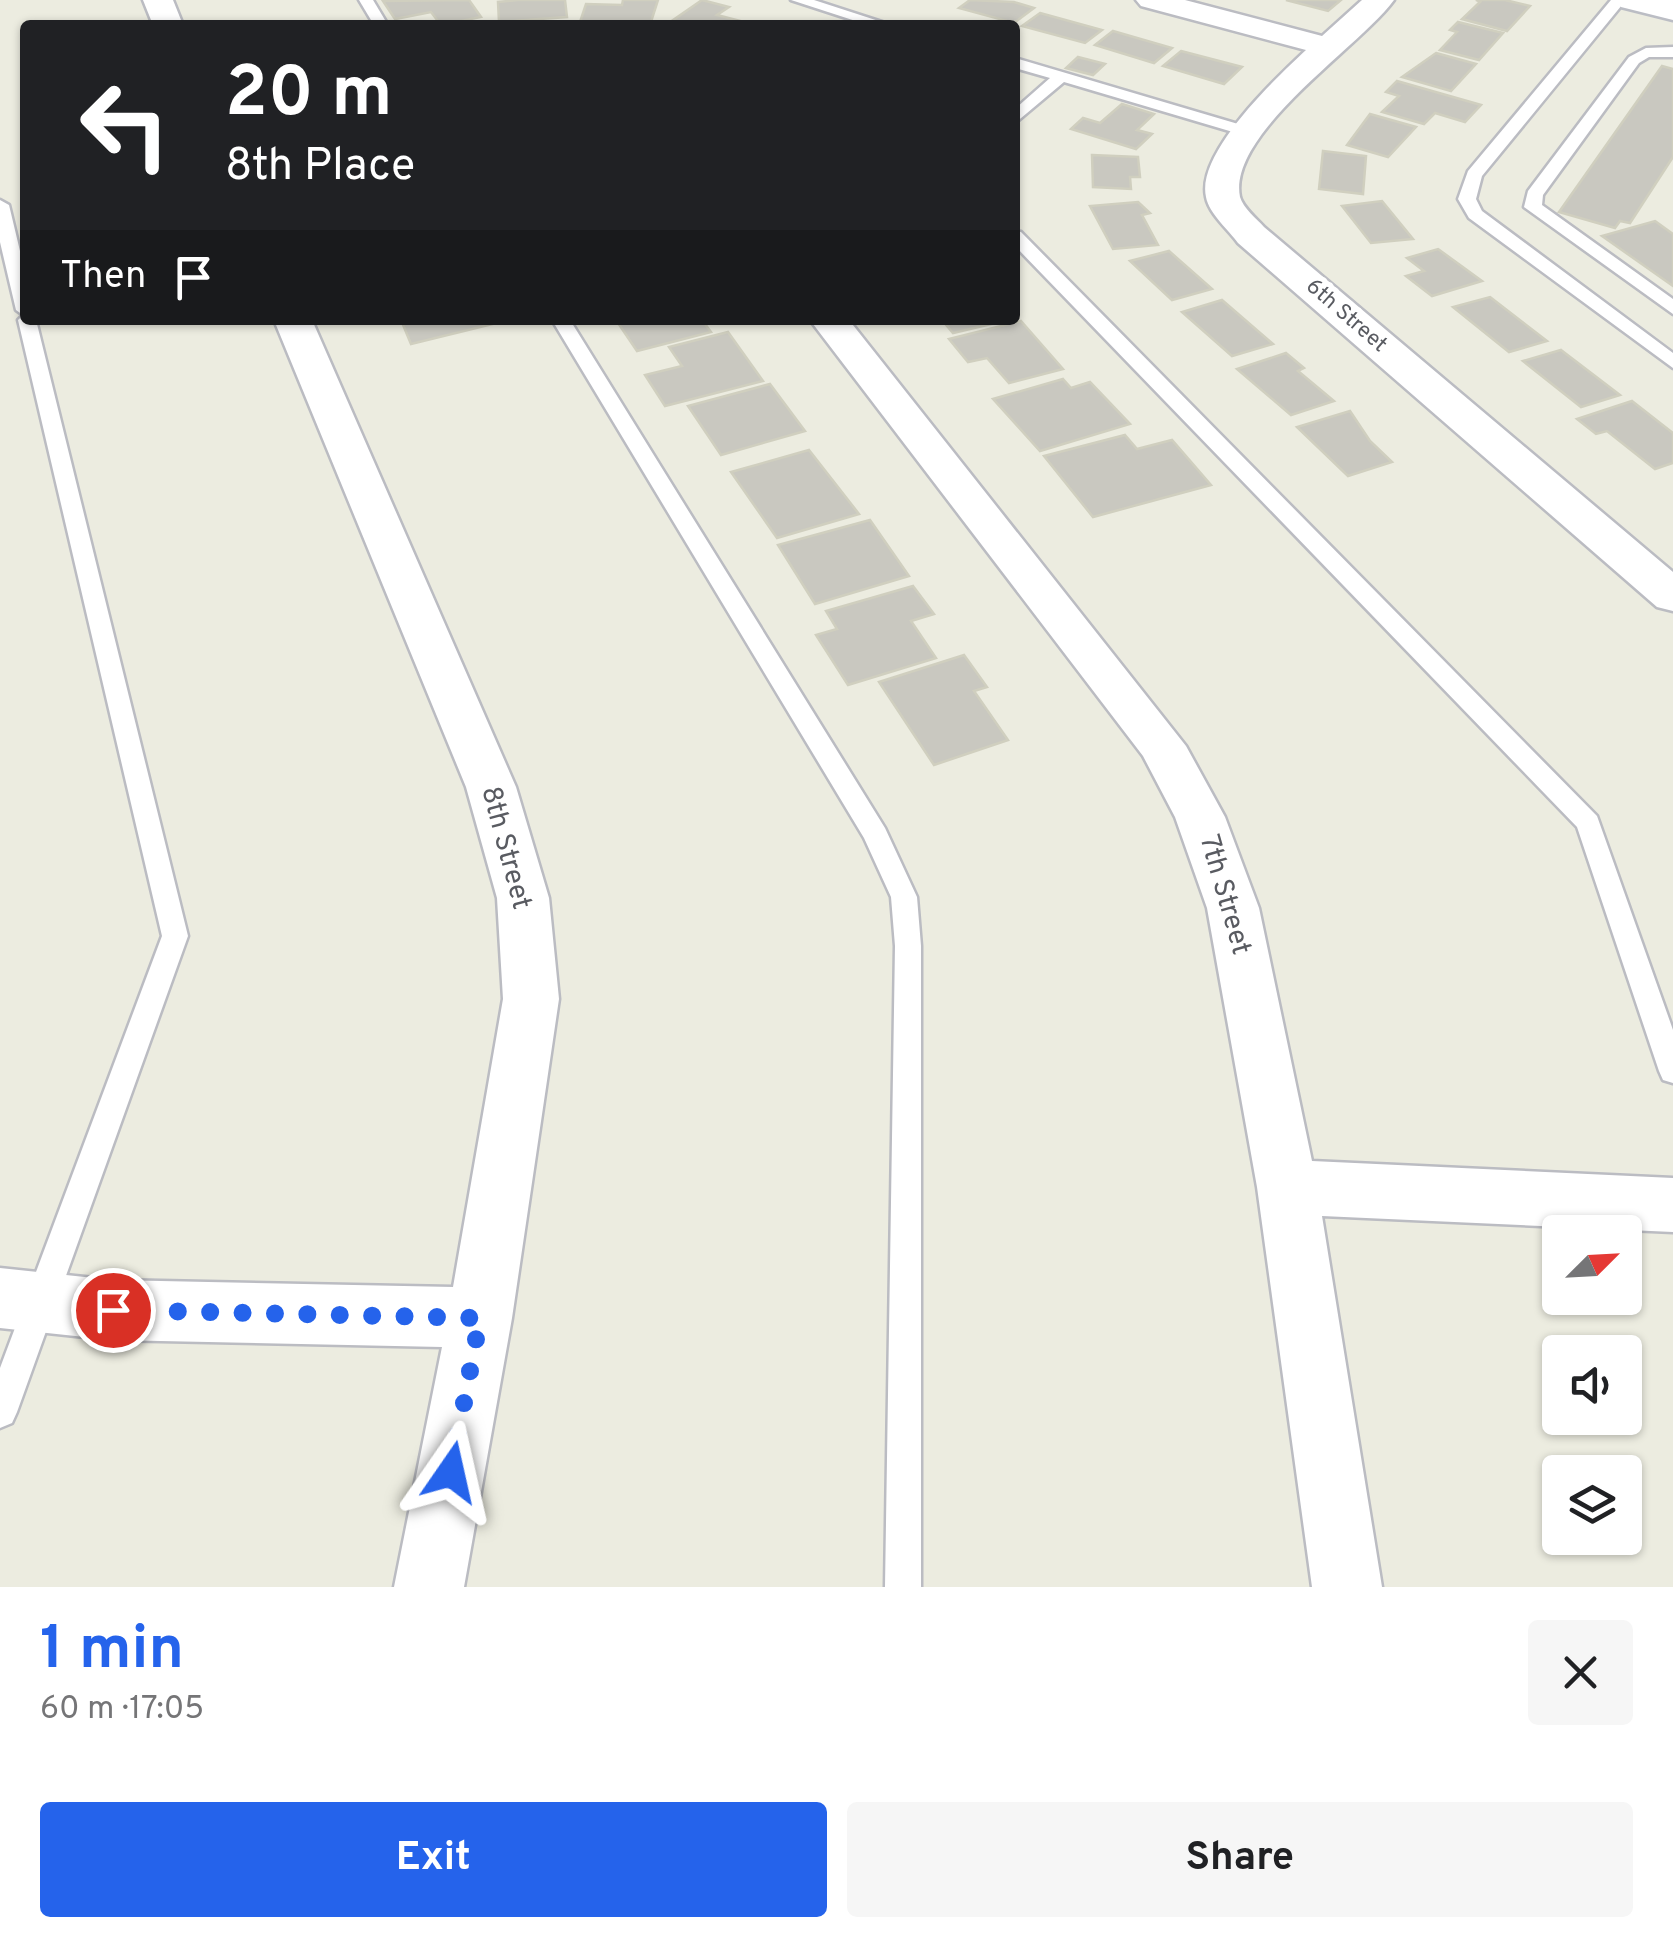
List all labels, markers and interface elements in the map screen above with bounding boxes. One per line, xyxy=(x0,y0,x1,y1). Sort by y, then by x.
text: 20 m xyxy=(225,52,393,141)
icon: left xyxy=(60,60,190,190)
text: 8th Place xyxy=(225,139,415,196)
icon: arrive xyxy=(166,250,221,305)
text: Then xyxy=(60,253,146,302)
street label: 6th Street xyxy=(1300,273,1392,359)
street label: 8th Street xyxy=(471,782,539,914)
street label: 7th Street xyxy=(1190,831,1258,959)
north arrow xyxy=(1542,1215,1642,1315)
map controls xyxy=(1542,1215,1642,1555)
pin xyxy=(71,1268,156,1353)
icon: arrive xyxy=(86,1283,141,1338)
button: sound xyxy=(1542,1335,1642,1435)
position arrow xyxy=(399,1420,503,1524)
button: layers xyxy=(1542,1455,1642,1555)
text: 1 min xyxy=(40,1614,184,1690)
button: close xyxy=(1528,1620,1633,1725)
text: 60 m · 17:05 xyxy=(40,1690,204,1730)
button: Exit xyxy=(40,1802,827,1917)
button: Share xyxy=(847,1802,1633,1917)

